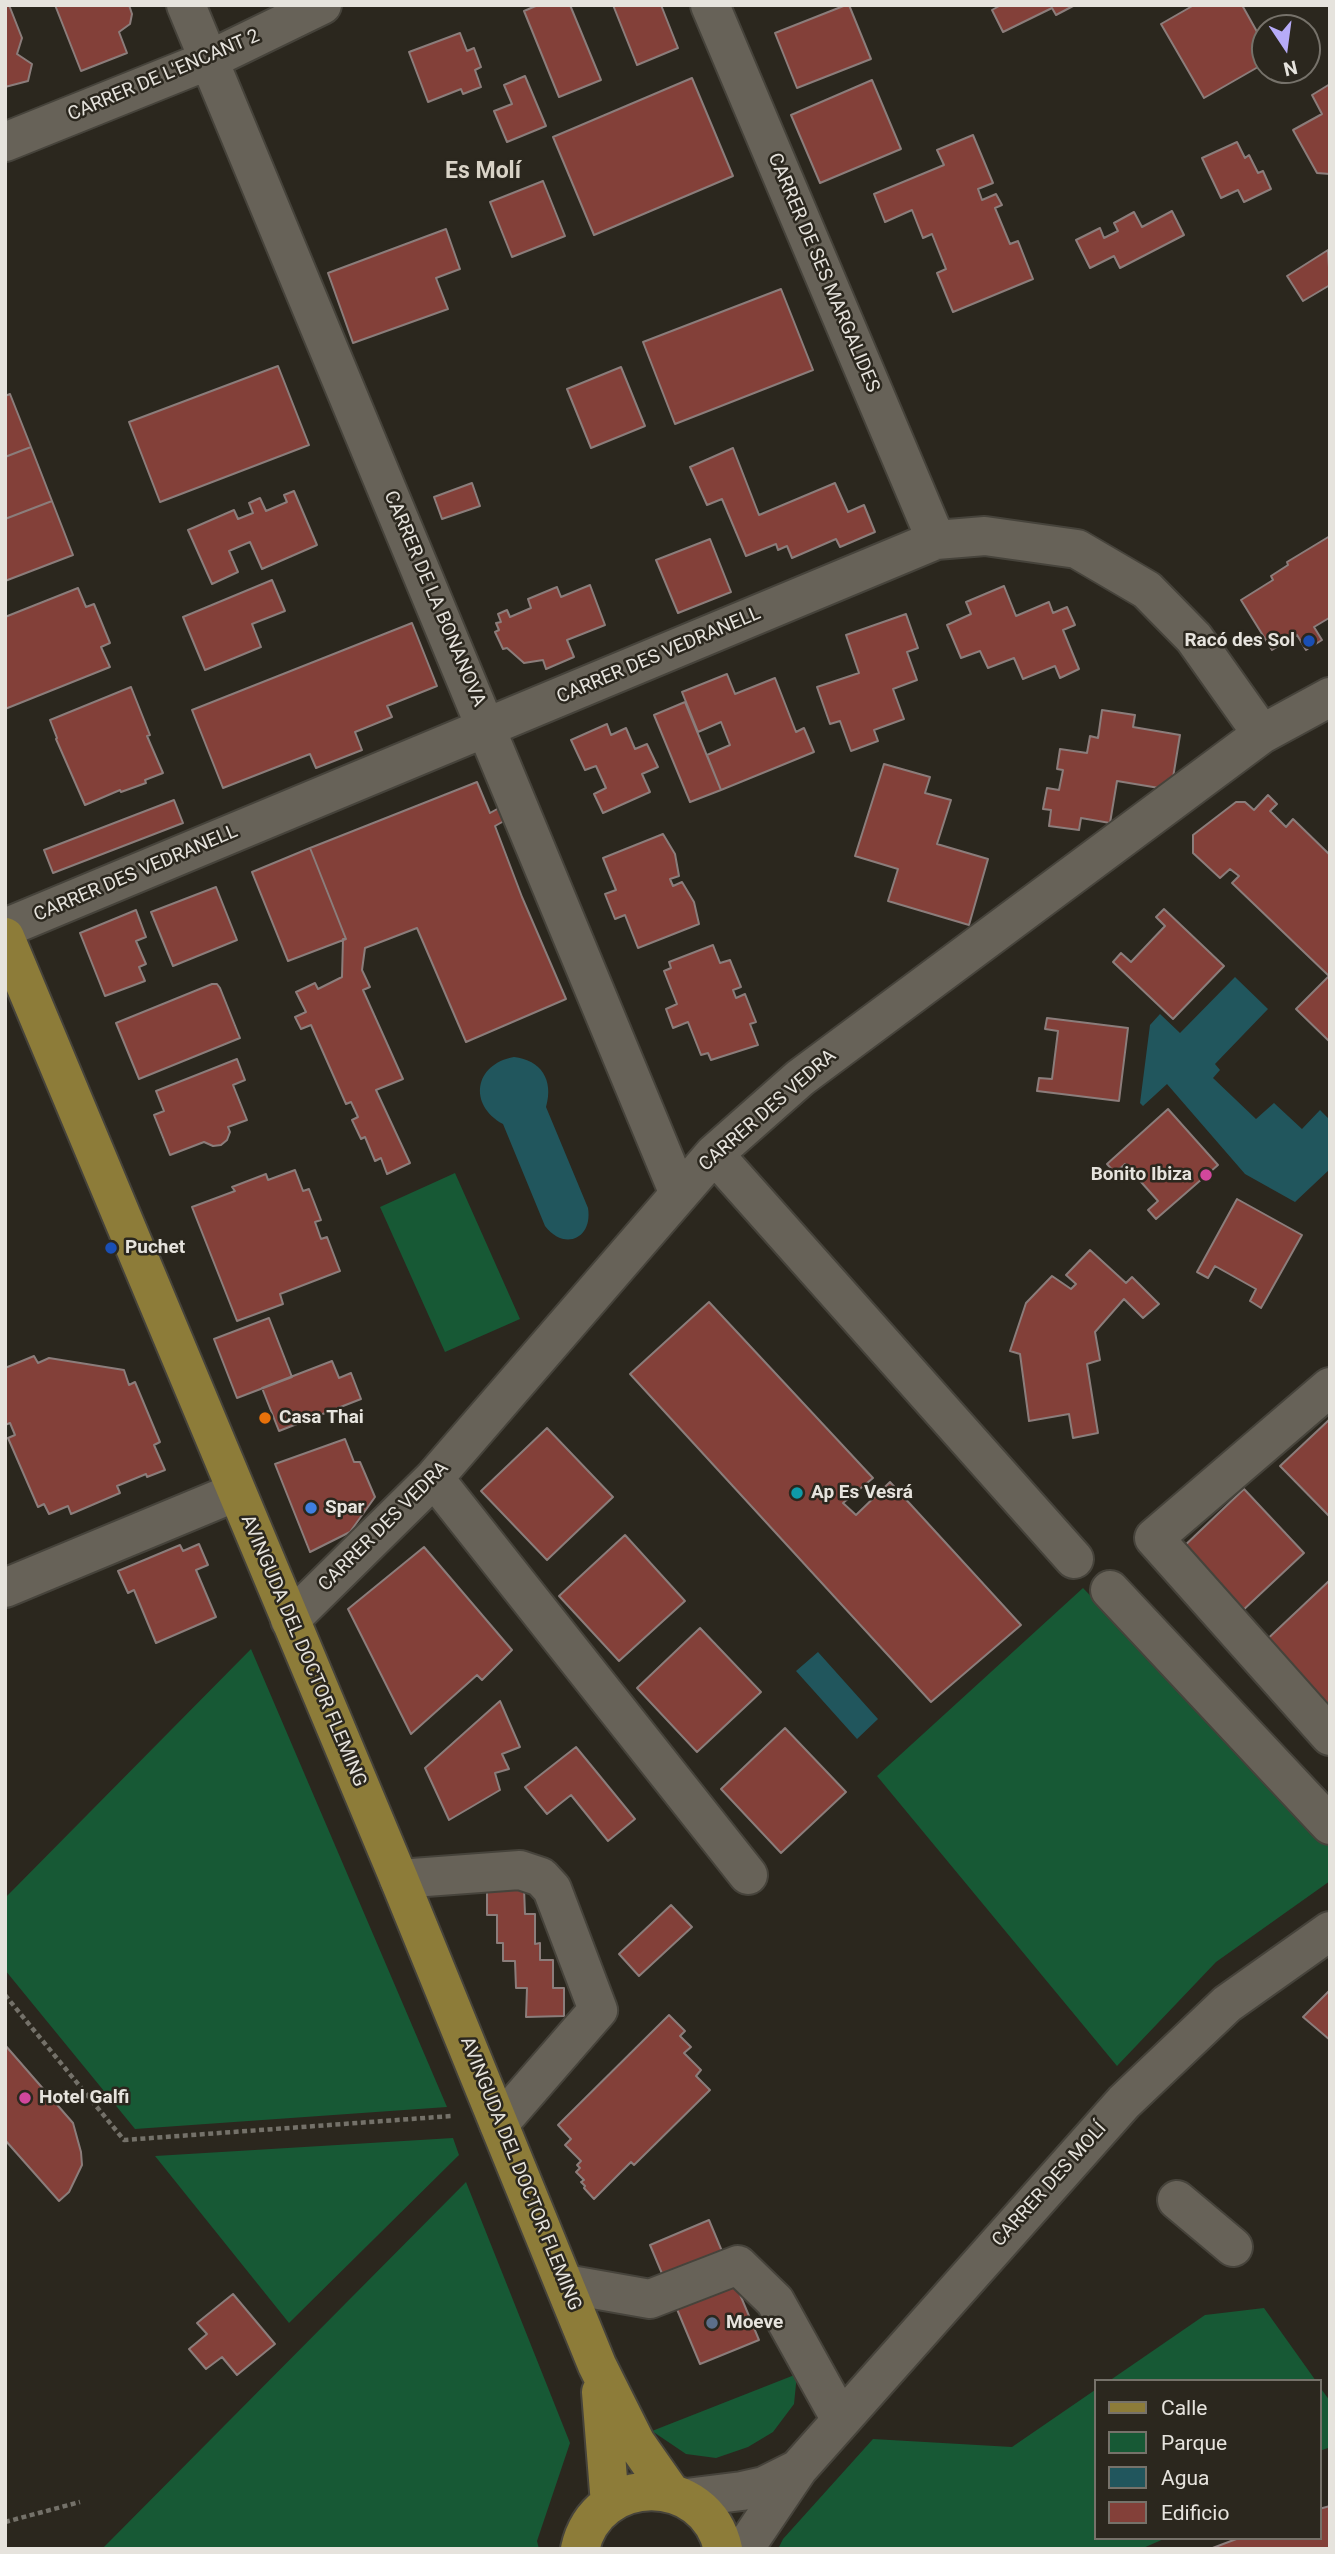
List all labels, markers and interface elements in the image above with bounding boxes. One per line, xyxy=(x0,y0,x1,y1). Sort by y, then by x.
north arrow xyxy=(1251,14,1321,84)
street label: CARRER DE L'ENCANT 2 xyxy=(65,25,263,127)
text: N xyxy=(1281,55,1300,81)
street label: CARRER DE SES MARGALIDES xyxy=(762,150,884,396)
district label: Es Molí xyxy=(445,158,521,186)
street label: CARRER DE LA BONANOVA xyxy=(378,488,490,710)
street label: CARRER DES VEDRANELL xyxy=(554,603,764,709)
place label: Racó des Sol xyxy=(1184,630,1295,652)
marker: Racó des Sol xyxy=(1301,633,1317,649)
street label: CARRER DES VEDRANELL xyxy=(31,821,241,927)
street label: CARRER DES VEDRA xyxy=(695,1045,841,1177)
place label: Bonito Ibiza xyxy=(1091,1164,1192,1186)
marker: Bonito Ibiza xyxy=(1198,1167,1214,1183)
place label: Puchet xyxy=(125,1237,185,1259)
marker: Puchet xyxy=(103,1240,119,1256)
place label: Casa Thai xyxy=(279,1407,364,1429)
marker: Casa Thai xyxy=(257,1410,273,1426)
street label: CARRER DES VEDRA xyxy=(314,1457,454,1597)
place label: Ap Es Vesrá xyxy=(811,1482,913,1504)
marker: Ap Es Vesrá xyxy=(789,1485,805,1501)
place label: Spar xyxy=(325,1497,365,1519)
marker: Spar xyxy=(303,1500,319,1516)
street label: AVINGUDA DEL DOCTOR FLEMING xyxy=(235,1512,371,1790)
street label: AVINGUDA DEL DOCTOR FLEMING xyxy=(455,2034,585,2314)
place label: Hotel Galfi xyxy=(39,2087,129,2109)
marker: Hotel Galfi xyxy=(17,2090,33,2106)
street label: CARRER DES MOLÍ xyxy=(988,2118,1112,2252)
place label: Moeve xyxy=(726,2312,783,2334)
marker: Moeve xyxy=(704,2315,720,2331)
legend xyxy=(1094,2379,1321,2540)
text: Calle xyxy=(1161,2396,1207,2420)
text: Parque xyxy=(1161,2431,1227,2455)
text: Agua xyxy=(1161,2466,1210,2490)
text: Edificio xyxy=(1161,2501,1229,2525)

